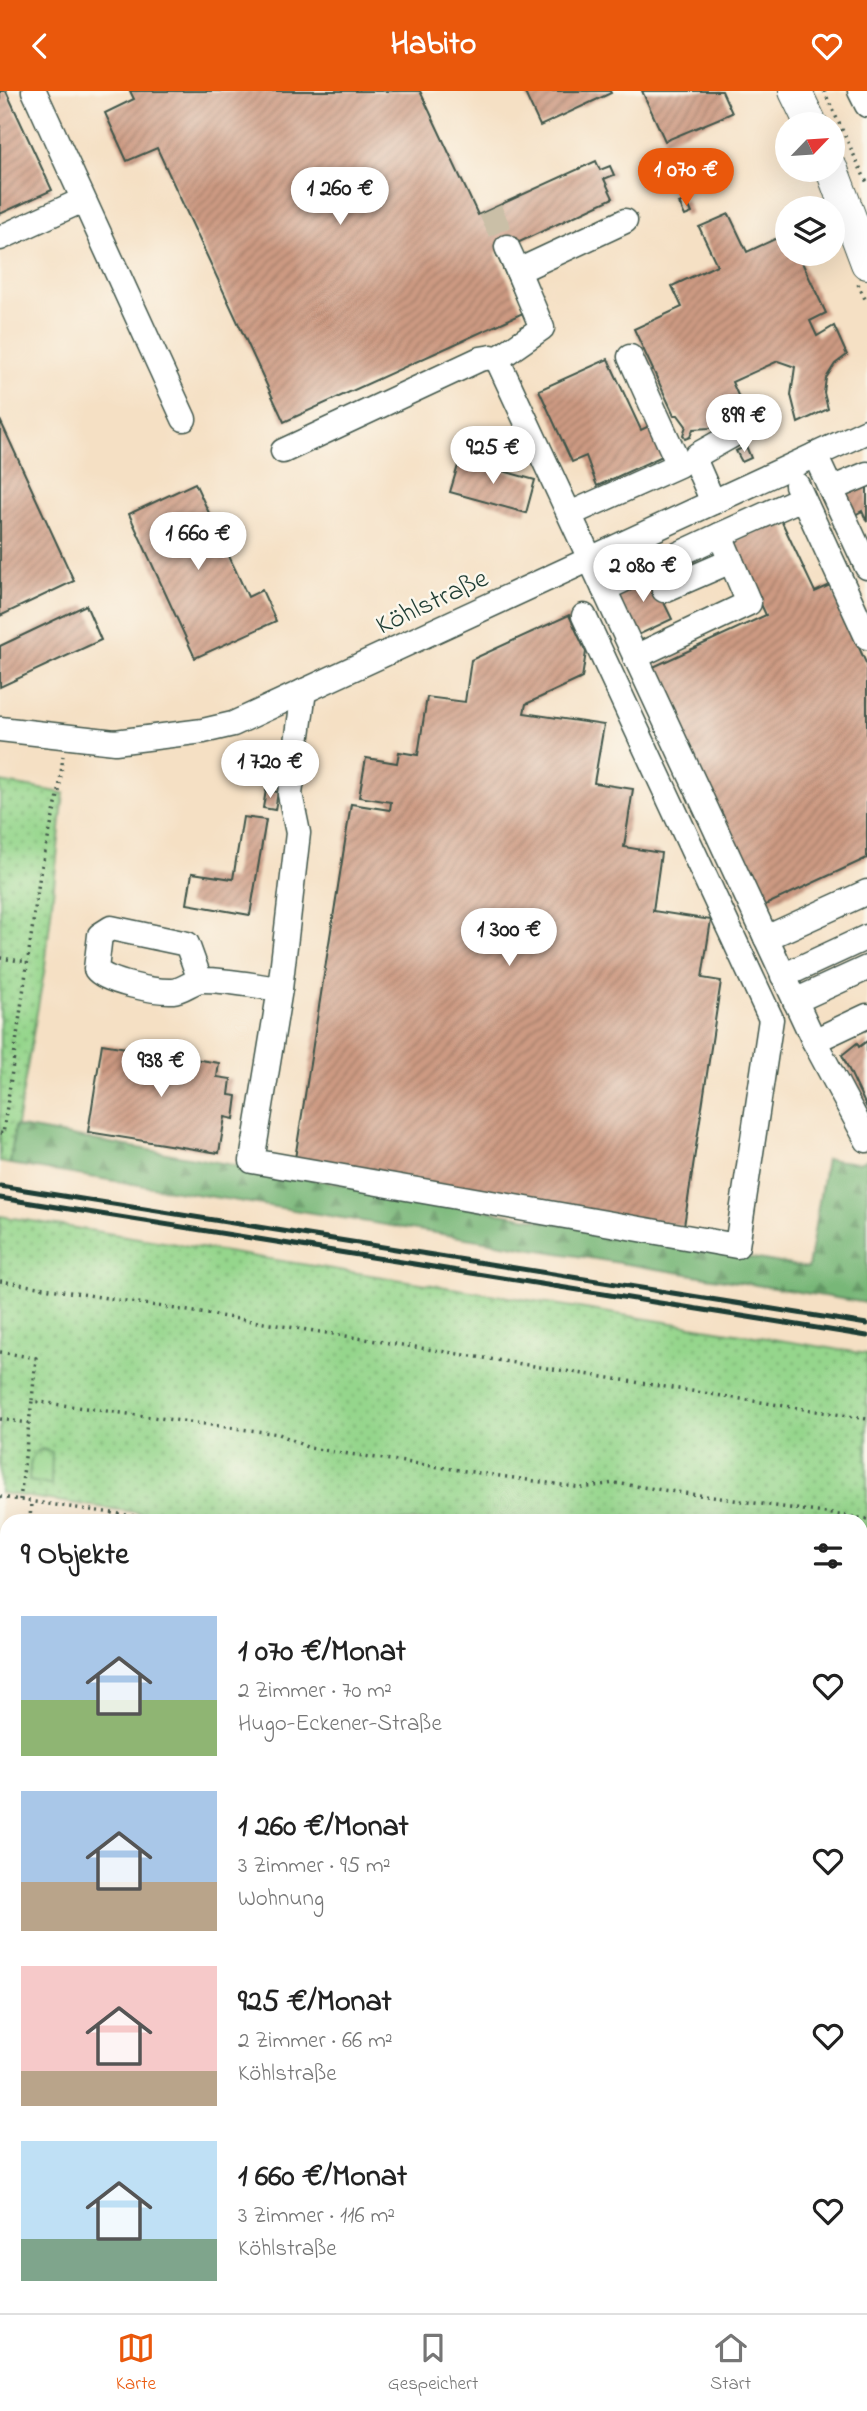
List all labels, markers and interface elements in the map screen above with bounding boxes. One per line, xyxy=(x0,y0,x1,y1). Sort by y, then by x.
text: Habito xyxy=(391,22,476,69)
icon: back xyxy=(21,27,59,65)
icon: heart xyxy=(808,27,846,65)
north arrow xyxy=(775,112,845,182)
map controls xyxy=(775,112,845,266)
pin: 1 070 € xyxy=(621,149,751,208)
text: 1 070 € xyxy=(654,154,718,187)
pin: 1 260 € xyxy=(275,167,405,227)
text: 1 260 € xyxy=(307,173,373,206)
button: layers xyxy=(775,196,845,266)
pin: 899 € xyxy=(695,395,793,454)
text: 899 € xyxy=(722,400,766,433)
pin: 925 € xyxy=(444,427,542,486)
text: 925 € xyxy=(466,432,520,465)
pin: 1 660 € xyxy=(133,512,263,572)
text: 1 660 € xyxy=(165,518,231,551)
pin: 2 080 € xyxy=(578,545,708,604)
text: 2 080 € xyxy=(609,550,677,583)
street label: Köhlstraße xyxy=(369,559,496,647)
pin: 1 720 € xyxy=(205,741,335,800)
text: 1 720 € xyxy=(237,746,303,779)
pin: 1 300 € xyxy=(444,909,574,968)
text: 1 300 € xyxy=(477,914,541,947)
pin: 938 € xyxy=(112,1039,210,1099)
text: 938 € xyxy=(138,1045,184,1078)
text: 9 Objekte xyxy=(21,1534,129,1578)
icon: filters xyxy=(809,1537,847,1575)
text: 1 070 €/Monat xyxy=(238,1631,406,1675)
icon: home xyxy=(77,1644,161,1728)
icon: heart xyxy=(809,1667,847,1705)
text: 2 Zimmer · 70 m² xyxy=(238,1675,392,1708)
text: Hugo-Eckener-Straße xyxy=(238,1708,442,1741)
text: 1 260 €/Monat xyxy=(238,1806,409,1850)
icon: home xyxy=(77,1819,161,1903)
icon: heart xyxy=(809,1842,847,1880)
text: 3 Zimmer · 95 m² xyxy=(238,1850,391,1883)
text: Wohnung xyxy=(238,1883,324,1916)
text: 925 €/Monat xyxy=(238,1981,392,2025)
icon: home xyxy=(77,1994,161,2078)
icon: heart xyxy=(809,2017,847,2055)
text: 2 Zimmer · 66 m² xyxy=(238,2025,393,2058)
text: Köhlstraße xyxy=(238,2058,337,2091)
text: 1 660 €/Monat xyxy=(238,2156,407,2200)
icon: home xyxy=(77,2169,161,2253)
icon: heart xyxy=(809,2192,847,2230)
text: 3 Zimmer · 116 m² xyxy=(238,2200,395,2233)
text: Köhlstraße xyxy=(238,2233,337,2266)
tab: Karte xyxy=(116,2329,156,2398)
tab: Gespeichert xyxy=(388,2329,478,2398)
tab: Start xyxy=(710,2329,751,2398)

